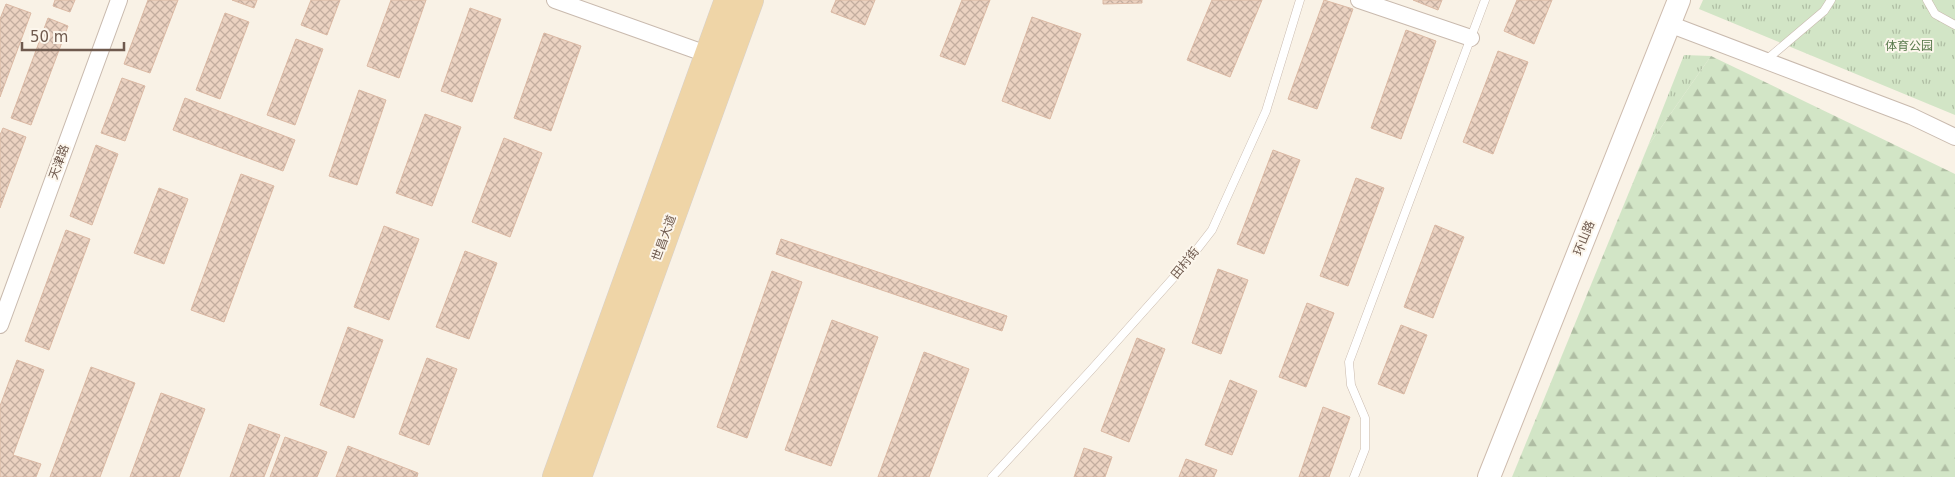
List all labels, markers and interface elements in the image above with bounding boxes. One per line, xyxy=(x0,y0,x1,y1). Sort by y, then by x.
scale bar xyxy=(22,20,125,52)
text: 50 m xyxy=(30,28,68,46)
park label: 体育公园 xyxy=(1885,39,1933,53)
street label: 天津路 xyxy=(46,143,72,181)
street label: 世昌大道 xyxy=(649,213,679,263)
street label: 环山路 xyxy=(1571,219,1597,257)
street label: 田村街 xyxy=(1168,245,1202,281)

